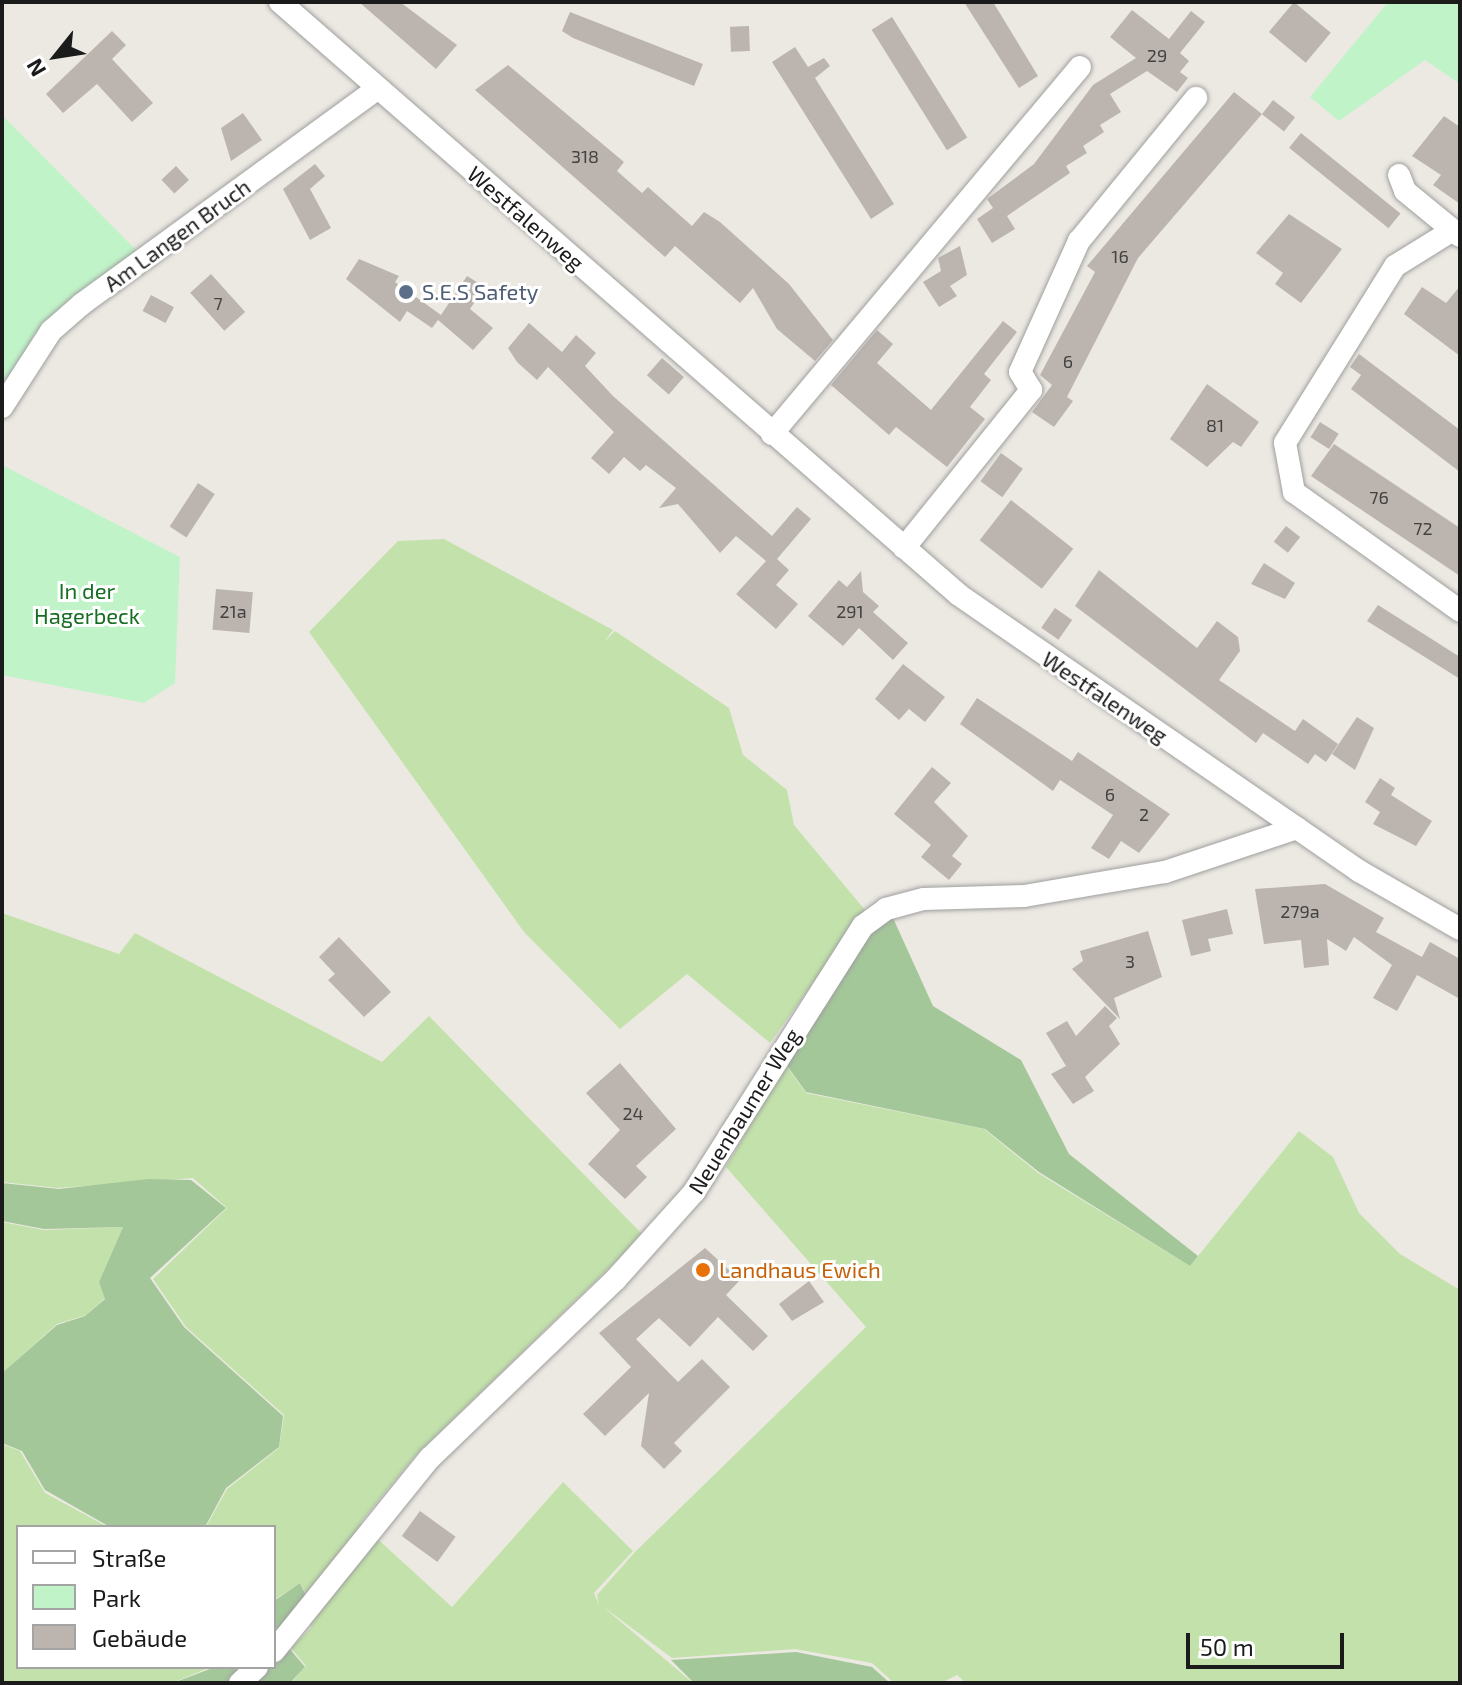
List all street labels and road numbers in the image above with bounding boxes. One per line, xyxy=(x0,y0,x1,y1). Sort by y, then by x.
street label: Westfalenweg xyxy=(462,160,590,276)
street label: Am Langen Bruch xyxy=(99,173,255,297)
street label: Westfalenweg xyxy=(1037,645,1173,749)
street label: Neuenbaumer Weg xyxy=(682,1023,806,1199)

